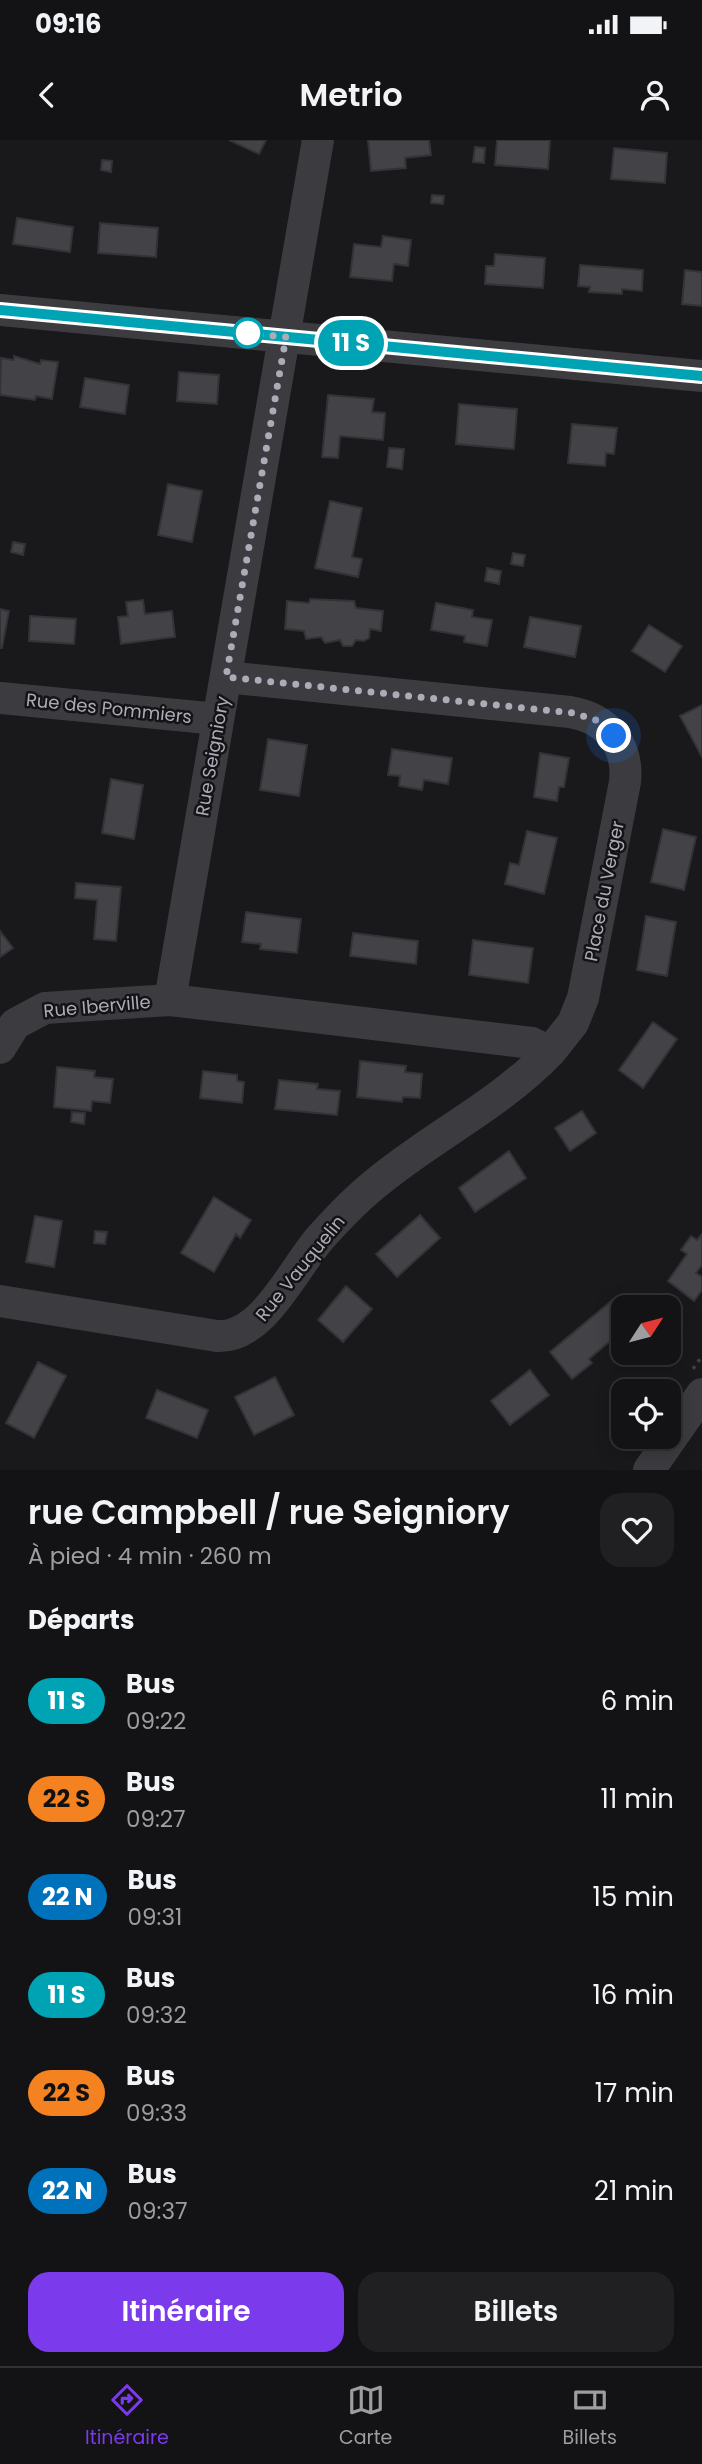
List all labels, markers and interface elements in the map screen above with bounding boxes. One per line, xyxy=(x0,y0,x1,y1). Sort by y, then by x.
text: 09:16 xyxy=(35,6,102,42)
text: Metrio xyxy=(299,72,403,117)
icon: back xyxy=(28,76,66,114)
icon: person xyxy=(636,76,674,114)
unlabelled marker xyxy=(233,318,263,348)
line badge: 11 S xyxy=(302,320,400,366)
text: 11 S xyxy=(332,326,370,359)
street label: Rue des Pommiers xyxy=(25,687,193,729)
street label: Rue Seigniory xyxy=(189,694,235,818)
your location xyxy=(596,718,631,753)
street label: Place du Verger xyxy=(578,818,630,963)
street label: Rue Iberville xyxy=(42,989,152,1023)
street label: Rue Vauquelin xyxy=(250,1210,350,1326)
north arrow xyxy=(611,1295,681,1365)
map controls xyxy=(611,1295,681,1449)
button: locate xyxy=(611,1379,681,1449)
text: rue Campbell / rue Seigniory xyxy=(28,1489,510,1536)
button: heart xyxy=(600,1493,674,1567)
text: À pied · 4 min · 260 m xyxy=(28,1540,272,1572)
text: Départs xyxy=(28,1602,134,1638)
text: Bus xyxy=(126,1666,175,1702)
text: 6 min xyxy=(601,1683,674,1719)
text: 11 S xyxy=(48,1684,85,1717)
text: 09:22 xyxy=(126,1705,186,1737)
text: Bus xyxy=(126,1764,175,1800)
text: 11 min xyxy=(601,1781,674,1817)
text: 22 S xyxy=(43,1782,90,1815)
text: 09:27 xyxy=(126,1803,186,1835)
text: Bus xyxy=(128,1862,177,1898)
text: 15 min xyxy=(593,1879,674,1915)
text: 22 N xyxy=(42,1880,93,1913)
text: 09:31 xyxy=(128,1901,182,1933)
text: Bus xyxy=(126,1960,175,1996)
text: 16 min xyxy=(592,1977,674,2013)
text: 11 S xyxy=(48,1978,85,2011)
text: 09:32 xyxy=(126,1999,187,2031)
text: Bus xyxy=(126,2058,175,2094)
text: 17 min xyxy=(595,2075,674,2111)
text: 22 S xyxy=(43,2076,90,2109)
text: 09:33 xyxy=(126,2097,187,2129)
text: Bus xyxy=(128,2156,177,2192)
text: 21 min xyxy=(594,2173,674,2209)
text: 22 N xyxy=(42,2174,93,2207)
text: 09:37 xyxy=(128,2195,188,2227)
button: Itinéraire xyxy=(28,2272,344,2352)
button: Billets xyxy=(358,2272,674,2352)
tab: Itinéraire xyxy=(85,2381,169,2452)
tab: Carte xyxy=(339,2381,392,2452)
tab: Billets xyxy=(563,2381,617,2452)

